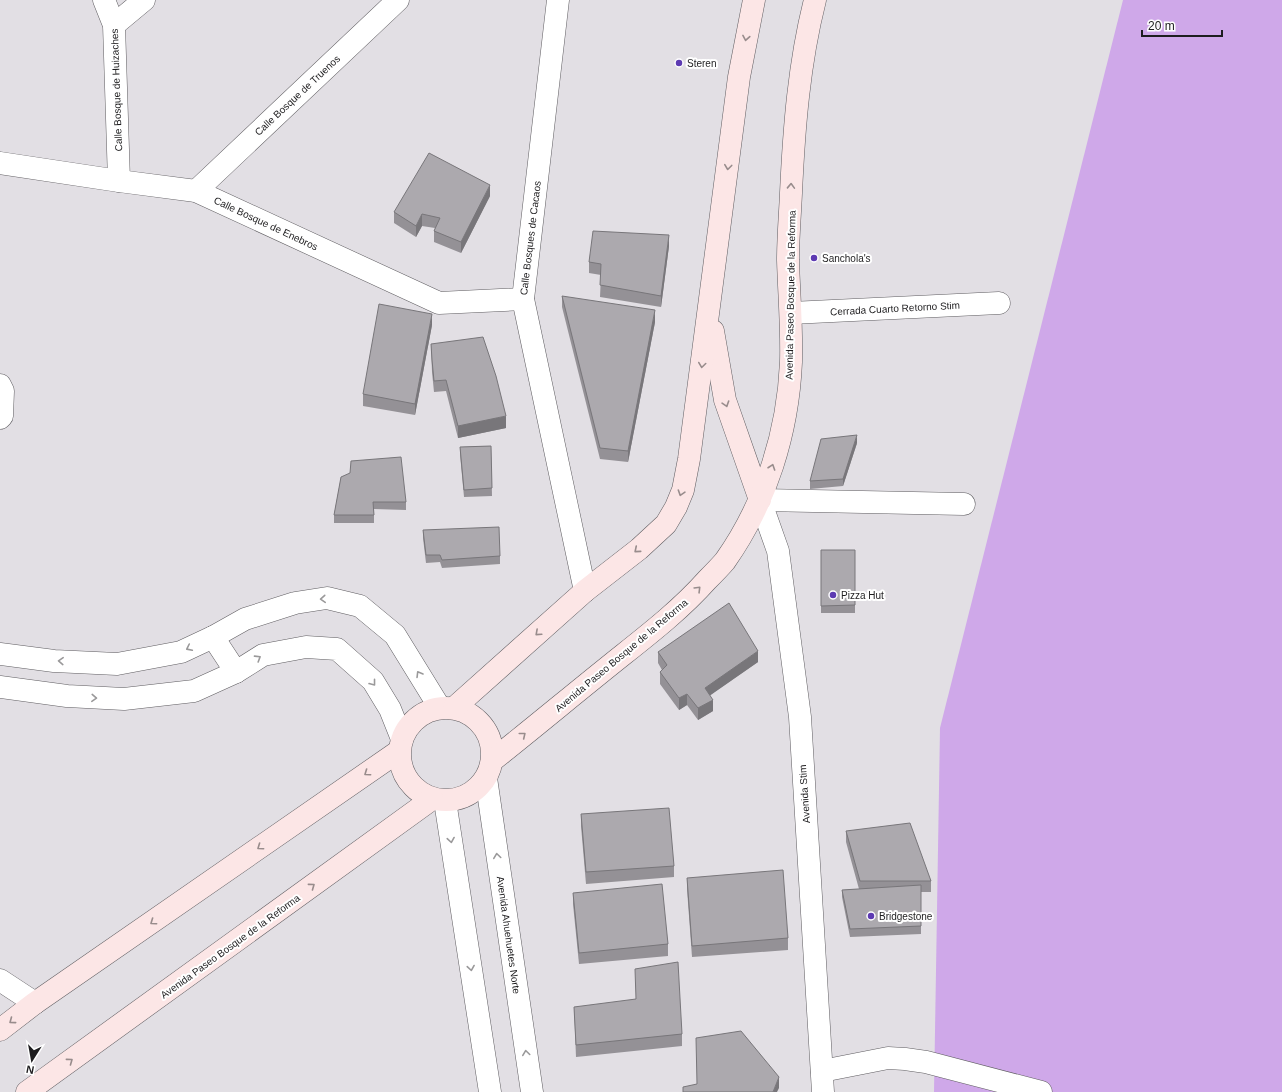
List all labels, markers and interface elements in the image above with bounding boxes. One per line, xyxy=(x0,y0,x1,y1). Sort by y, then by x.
scale bar xyxy=(1142,12,1222,38)
text: 20 m xyxy=(1148,19,1175,33)
street label: Calle Bosque de Huizaches xyxy=(109,28,124,152)
one-way arrow xyxy=(743,35,751,41)
street label: Calle Bosque de Truenos xyxy=(253,53,342,138)
marker: Steren xyxy=(674,58,684,68)
place label: Steren xyxy=(687,58,716,69)
one-way arrow xyxy=(724,164,733,170)
street label: Calle Bosques de Cacaos xyxy=(518,180,543,296)
one-way arrow xyxy=(787,183,796,189)
street label: Calle Bosque de Enebros xyxy=(212,195,320,252)
street label: Avenida Paseo Bosque de la Reforma xyxy=(784,210,797,380)
marker: Sanchola's xyxy=(809,253,819,263)
place label: Sanchola's xyxy=(822,253,871,264)
street label: Cerrada Cuarto Retorno Stim xyxy=(830,300,960,317)
one-way arrow xyxy=(698,362,707,368)
one-way arrow xyxy=(722,400,730,407)
one-way arrow xyxy=(767,464,775,471)
one-way arrow xyxy=(678,490,686,497)
one-way arrow xyxy=(635,545,642,552)
one-way arrow xyxy=(693,586,701,594)
marker: Pizza Hut xyxy=(828,590,838,600)
place label: Pizza Hut xyxy=(841,590,884,601)
one-way arrow xyxy=(320,595,326,604)
street label: Avenida Paseo Bosque de la Reforma xyxy=(553,596,690,714)
one-way arrow xyxy=(535,629,542,636)
one-way arrow xyxy=(186,643,194,651)
one-way arrow xyxy=(254,656,261,663)
one-way arrow xyxy=(58,657,64,666)
one-way arrow xyxy=(417,671,424,678)
one-way arrow xyxy=(368,678,375,685)
one-way arrow xyxy=(91,693,97,702)
one-way arrow xyxy=(519,733,526,740)
street label: Avenida Stim xyxy=(797,764,812,824)
one-way arrow xyxy=(364,768,371,775)
one-way arrow xyxy=(446,837,455,843)
one-way arrow xyxy=(257,842,264,850)
one-way arrow xyxy=(493,852,502,859)
street label: Avenida Ahuehuetes Norte xyxy=(495,875,522,995)
one-way arrow xyxy=(307,884,314,891)
street label: Avenida Paseo Bosque de la Reforma xyxy=(159,892,302,1001)
marker: Bridgestone xyxy=(866,911,876,921)
place label: Bridgestone xyxy=(879,911,933,922)
one-way arrow xyxy=(150,917,157,925)
one-way arrow xyxy=(466,965,475,971)
one-way arrow xyxy=(10,1016,17,1023)
north arrow xyxy=(12,1040,52,1080)
one-way arrow xyxy=(522,1050,531,1056)
one-way arrow xyxy=(66,1059,73,1066)
text: N xyxy=(25,1063,35,1076)

